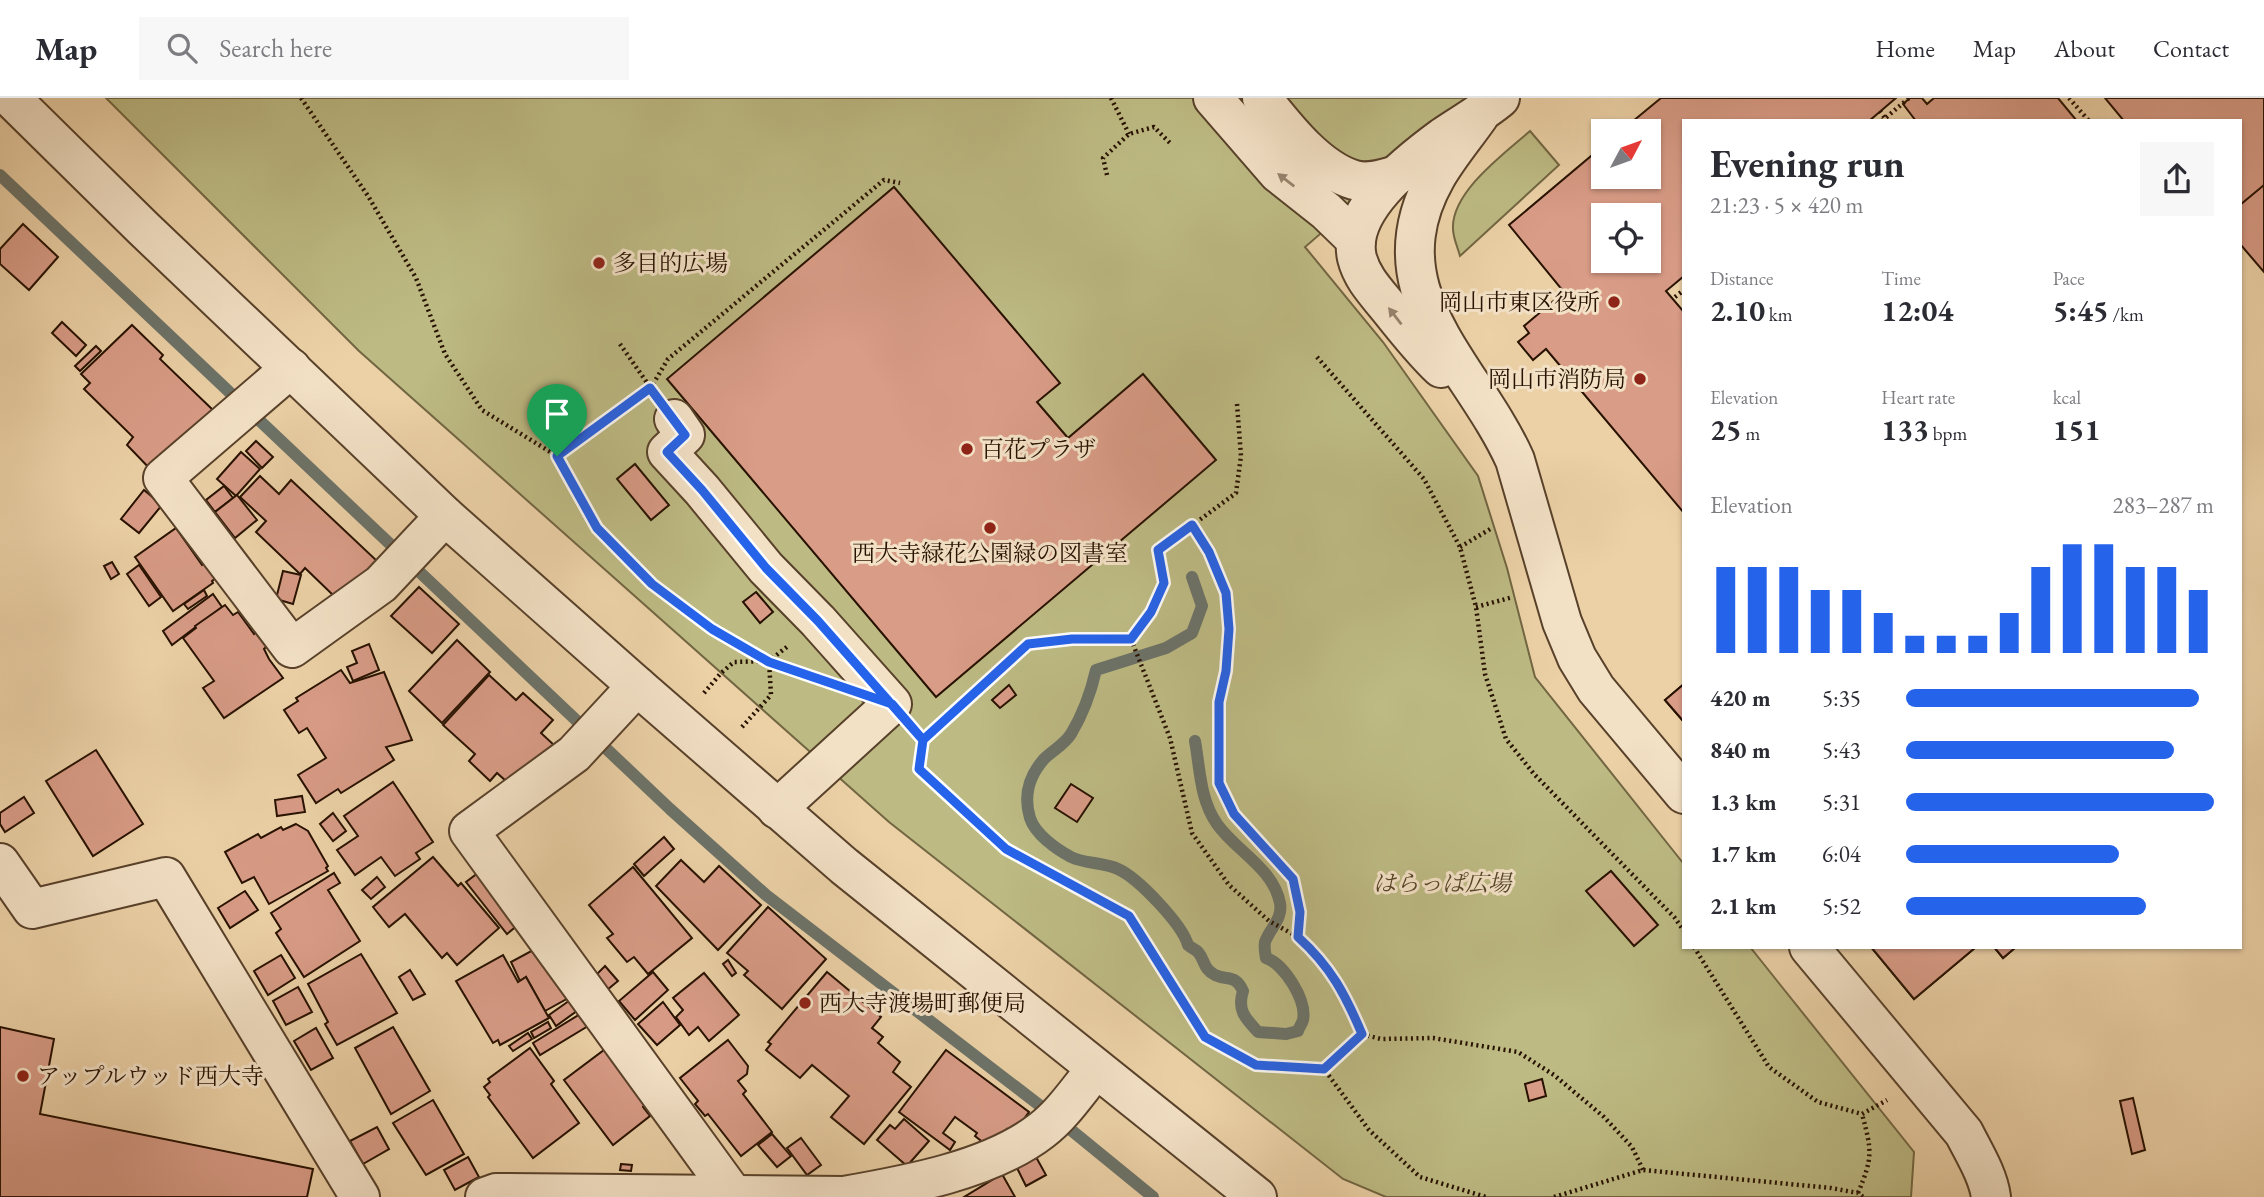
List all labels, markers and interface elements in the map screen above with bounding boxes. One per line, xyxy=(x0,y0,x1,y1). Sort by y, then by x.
search box xyxy=(139,17,629,80)
text: Map xyxy=(35,27,97,70)
icon: search xyxy=(163,29,201,67)
text: Search here xyxy=(219,31,332,65)
text: Home xyxy=(1875,33,1935,64)
text: Map xyxy=(1973,33,2016,64)
text: About xyxy=(2054,33,2115,64)
text: Contact xyxy=(2153,33,2229,64)
north arrow xyxy=(1591,119,1661,189)
map controls xyxy=(1591,119,1661,273)
text: Evening run xyxy=(1710,139,1905,188)
button: share xyxy=(2140,142,2214,216)
one-way arrow xyxy=(1277,172,1295,187)
text: 21:23 · 5 × 420 m xyxy=(1710,190,1863,220)
button: locate xyxy=(1591,203,1661,273)
place label: 多目的広場 xyxy=(613,248,728,278)
marker: 多目的広場 xyxy=(591,255,607,271)
text: Distance xyxy=(1710,266,1773,291)
text: Time xyxy=(1881,266,1921,291)
text: Pace xyxy=(2053,266,2085,291)
place label: 岡山市東区役所 xyxy=(1439,287,1600,317)
text: 2.10 xyxy=(1710,291,1765,330)
text: 12:04 xyxy=(1881,291,1953,330)
text: 5:45 xyxy=(2053,291,2109,330)
marker: 岡山市東区役所 xyxy=(1606,294,1622,310)
text: km xyxy=(1765,302,1793,327)
text: /km xyxy=(2109,302,2144,327)
one-way arrow xyxy=(1389,307,1403,325)
place label: 岡山市消防局 xyxy=(1488,364,1626,394)
marker: 岡山市消防局 xyxy=(1632,371,1648,387)
pin xyxy=(527,384,587,456)
text: Elevation xyxy=(1710,385,1778,410)
text: Heart rate xyxy=(1881,385,1955,410)
text: kcal xyxy=(2053,385,2081,410)
icon: arrive xyxy=(538,395,576,433)
text: 25 xyxy=(1710,410,1742,449)
text: 133 xyxy=(1881,410,1929,449)
text: 151 xyxy=(2053,410,2100,449)
text: m xyxy=(1742,421,1760,446)
text: bpm xyxy=(1929,421,1967,446)
place label: 百花プラザ xyxy=(981,434,1096,464)
marker: 百花プラザ xyxy=(959,441,975,457)
text: Elevation xyxy=(1710,490,1793,520)
text: 283–287 m xyxy=(2113,490,2214,520)
marker: 西大寺緑花公園緑の図書室 xyxy=(982,520,998,536)
place label: 西大寺緑花公園緑の図書室 xyxy=(852,538,1128,568)
text: 420 m xyxy=(1710,683,1771,713)
text: 5:35 xyxy=(1822,683,1861,713)
text: 840 m xyxy=(1710,735,1771,765)
text: 5:43 xyxy=(1822,735,1861,765)
text: 1.3 km xyxy=(1710,787,1777,817)
text: 5:31 xyxy=(1822,787,1861,817)
text: 1.7 km xyxy=(1710,839,1777,869)
text: 6:04 xyxy=(1822,839,1861,869)
park label: はらっぱ広場 xyxy=(1373,868,1513,898)
text: 2.1 km xyxy=(1710,891,1777,921)
text: 5:52 xyxy=(1822,891,1861,921)
place label: 西大寺渡場町郵便局 xyxy=(819,988,1026,1018)
marker: 西大寺渡場町郵便局 xyxy=(797,995,813,1011)
place label: アップルウッド西大寺 xyxy=(37,1061,264,1091)
marker: アップルウッド西大寺 xyxy=(15,1068,31,1084)

